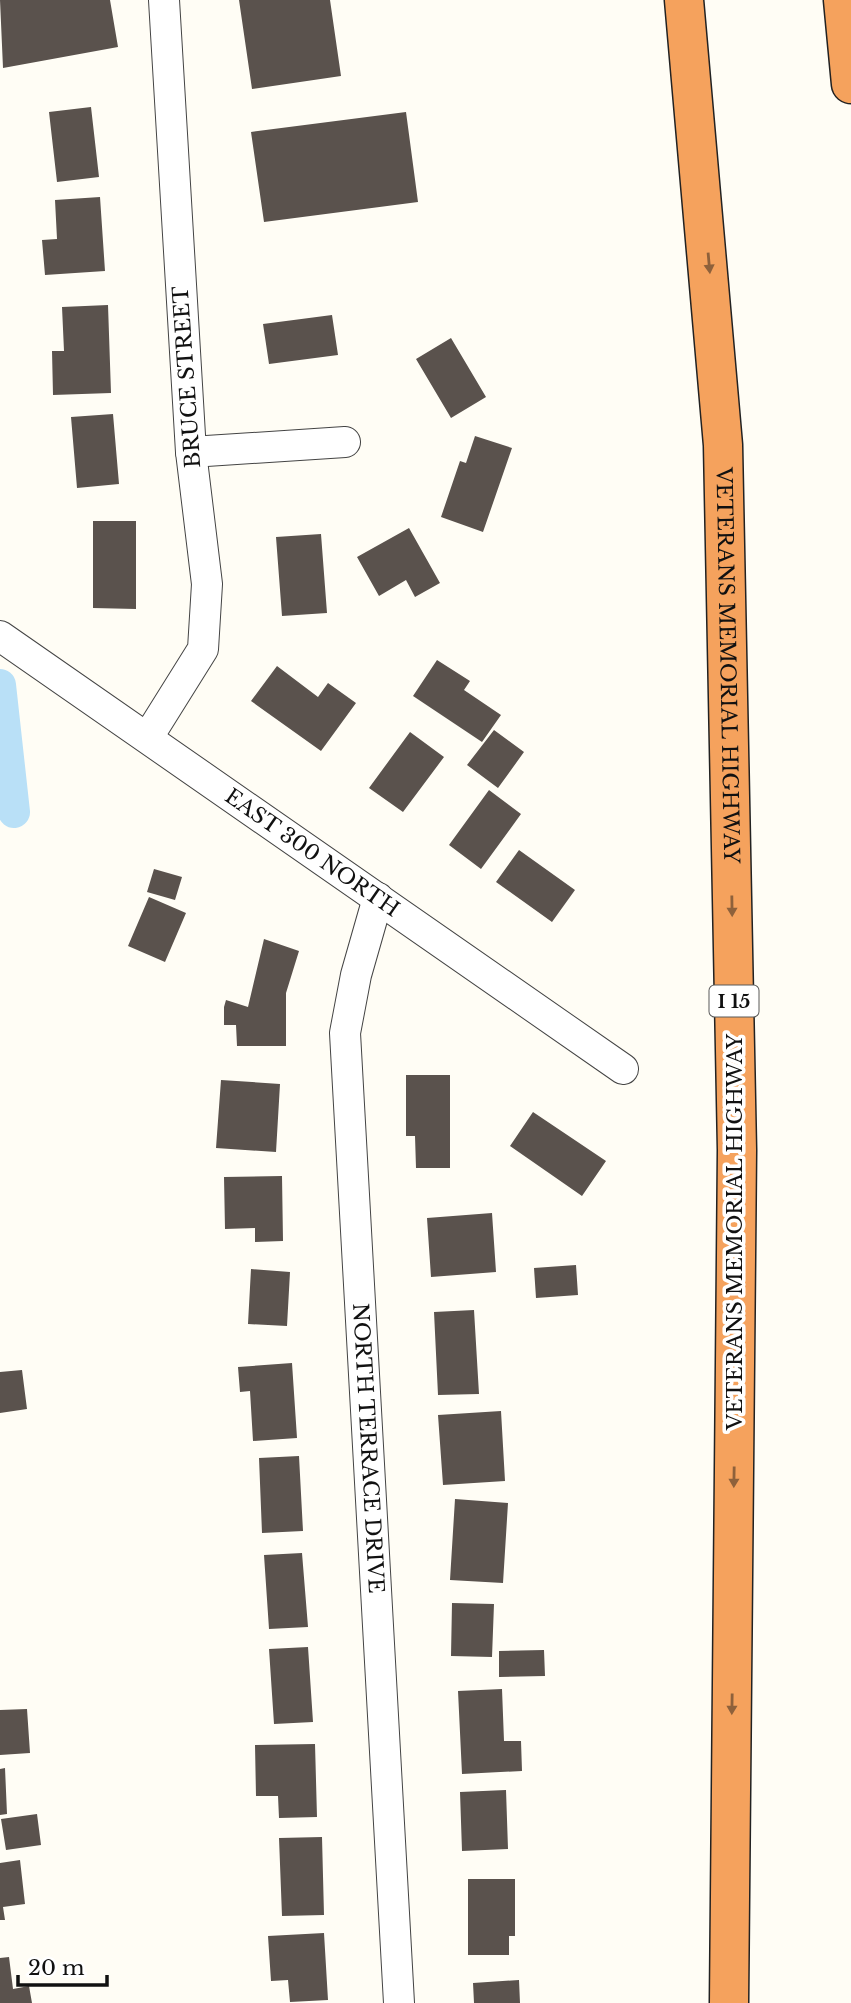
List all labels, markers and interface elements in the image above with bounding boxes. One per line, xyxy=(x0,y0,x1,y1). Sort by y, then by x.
one-way arrow xyxy=(704,252,715,274)
street label: BRUCE STREET xyxy=(168,285,206,469)
street label: VETERANS MEMORIAL HIGHWAY xyxy=(710,466,744,864)
street label: EAST 300 NORTH xyxy=(220,783,404,923)
one-way arrow xyxy=(727,896,738,918)
road number: I 15 xyxy=(710,986,758,1016)
street label: VETERANS MEMORIAL HIGHWAY xyxy=(722,1033,748,1431)
street label: NORTH TERRACE DRIVE xyxy=(347,1303,389,1594)
one-way arrow xyxy=(728,1466,740,1488)
one-way arrow xyxy=(726,1694,738,1716)
scale bar xyxy=(18,1944,107,1988)
text: 20 m xyxy=(28,1955,85,1981)

